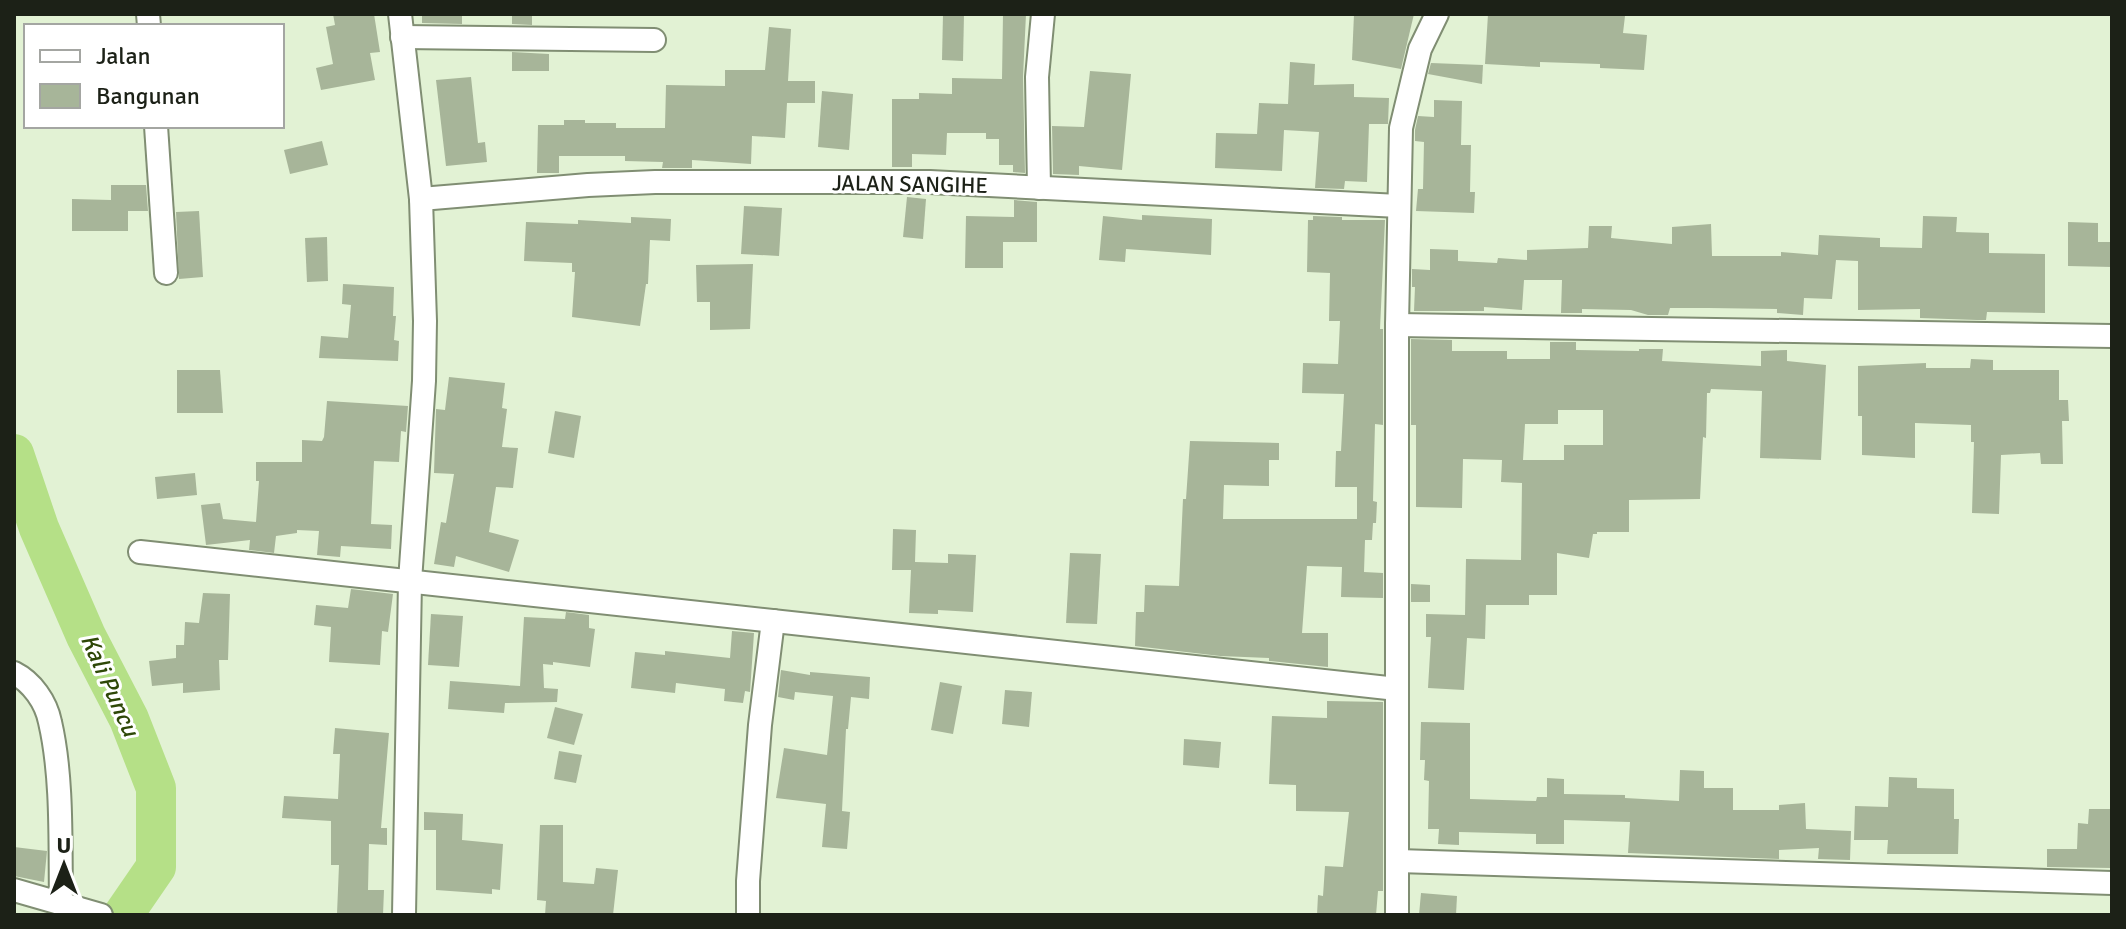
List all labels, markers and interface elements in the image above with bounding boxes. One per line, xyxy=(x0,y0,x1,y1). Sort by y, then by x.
legend xyxy=(24,24,284,128)
text: Jalan xyxy=(96,41,151,71)
text: Bangunan xyxy=(96,81,200,111)
street label: JALAN SANGIHE xyxy=(832,169,988,199)
water label: Kali Puncu xyxy=(74,629,147,743)
north arrow xyxy=(24,825,104,905)
text: U xyxy=(57,832,71,859)

